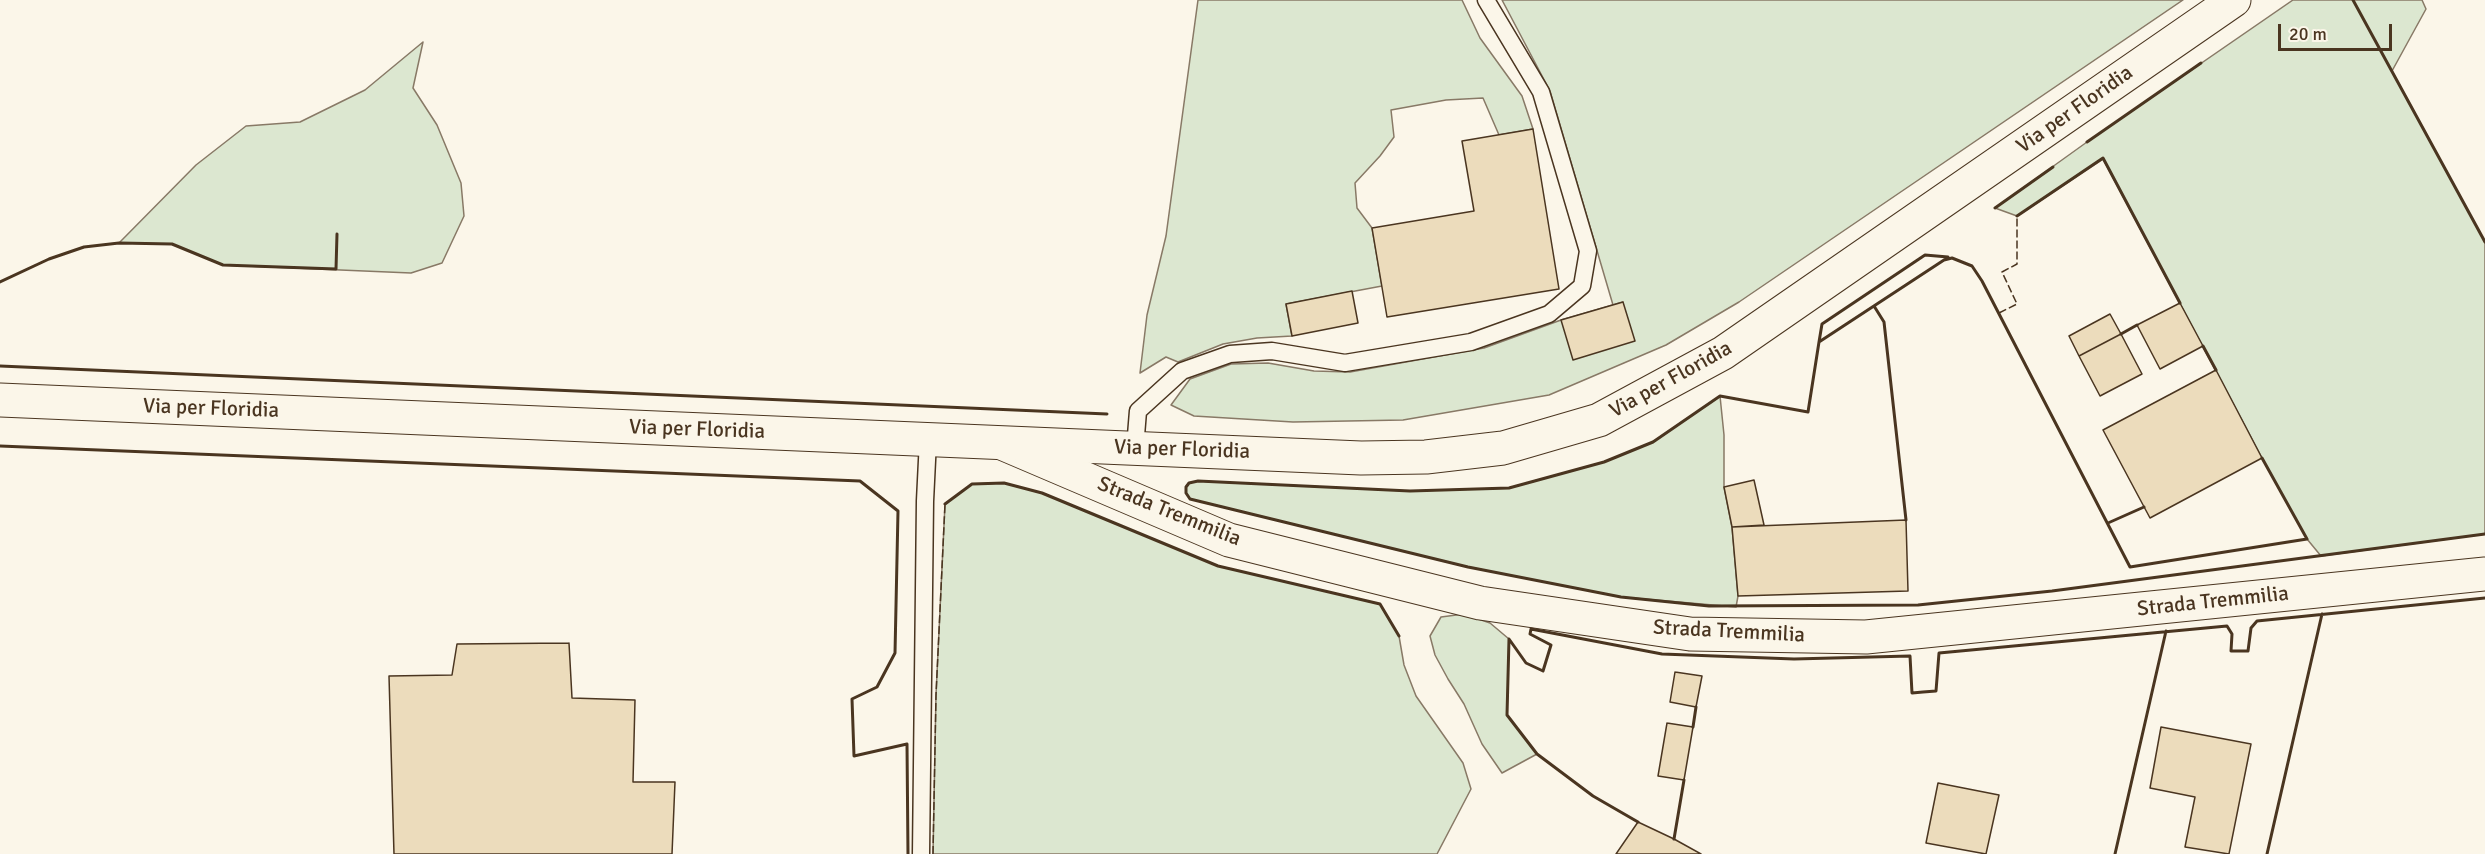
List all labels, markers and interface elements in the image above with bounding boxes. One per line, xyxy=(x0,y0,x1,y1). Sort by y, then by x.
scale bar xyxy=(2281,12,2395,50)
text: 20 m xyxy=(2289,23,2327,45)
street label: Via per Floridia xyxy=(2012,61,2138,159)
street label: Via per Floridia xyxy=(1605,336,1737,424)
street label: Via per Floridia xyxy=(143,394,279,424)
street label: Via per Floridia xyxy=(629,415,765,445)
street label: Via per Floridia xyxy=(1114,435,1250,465)
street label: Strada Tremmilia xyxy=(1094,472,1244,552)
street label: Strada Tremmilia xyxy=(2136,582,2290,622)
street label: Strada Tremmilia xyxy=(1652,615,1806,649)

